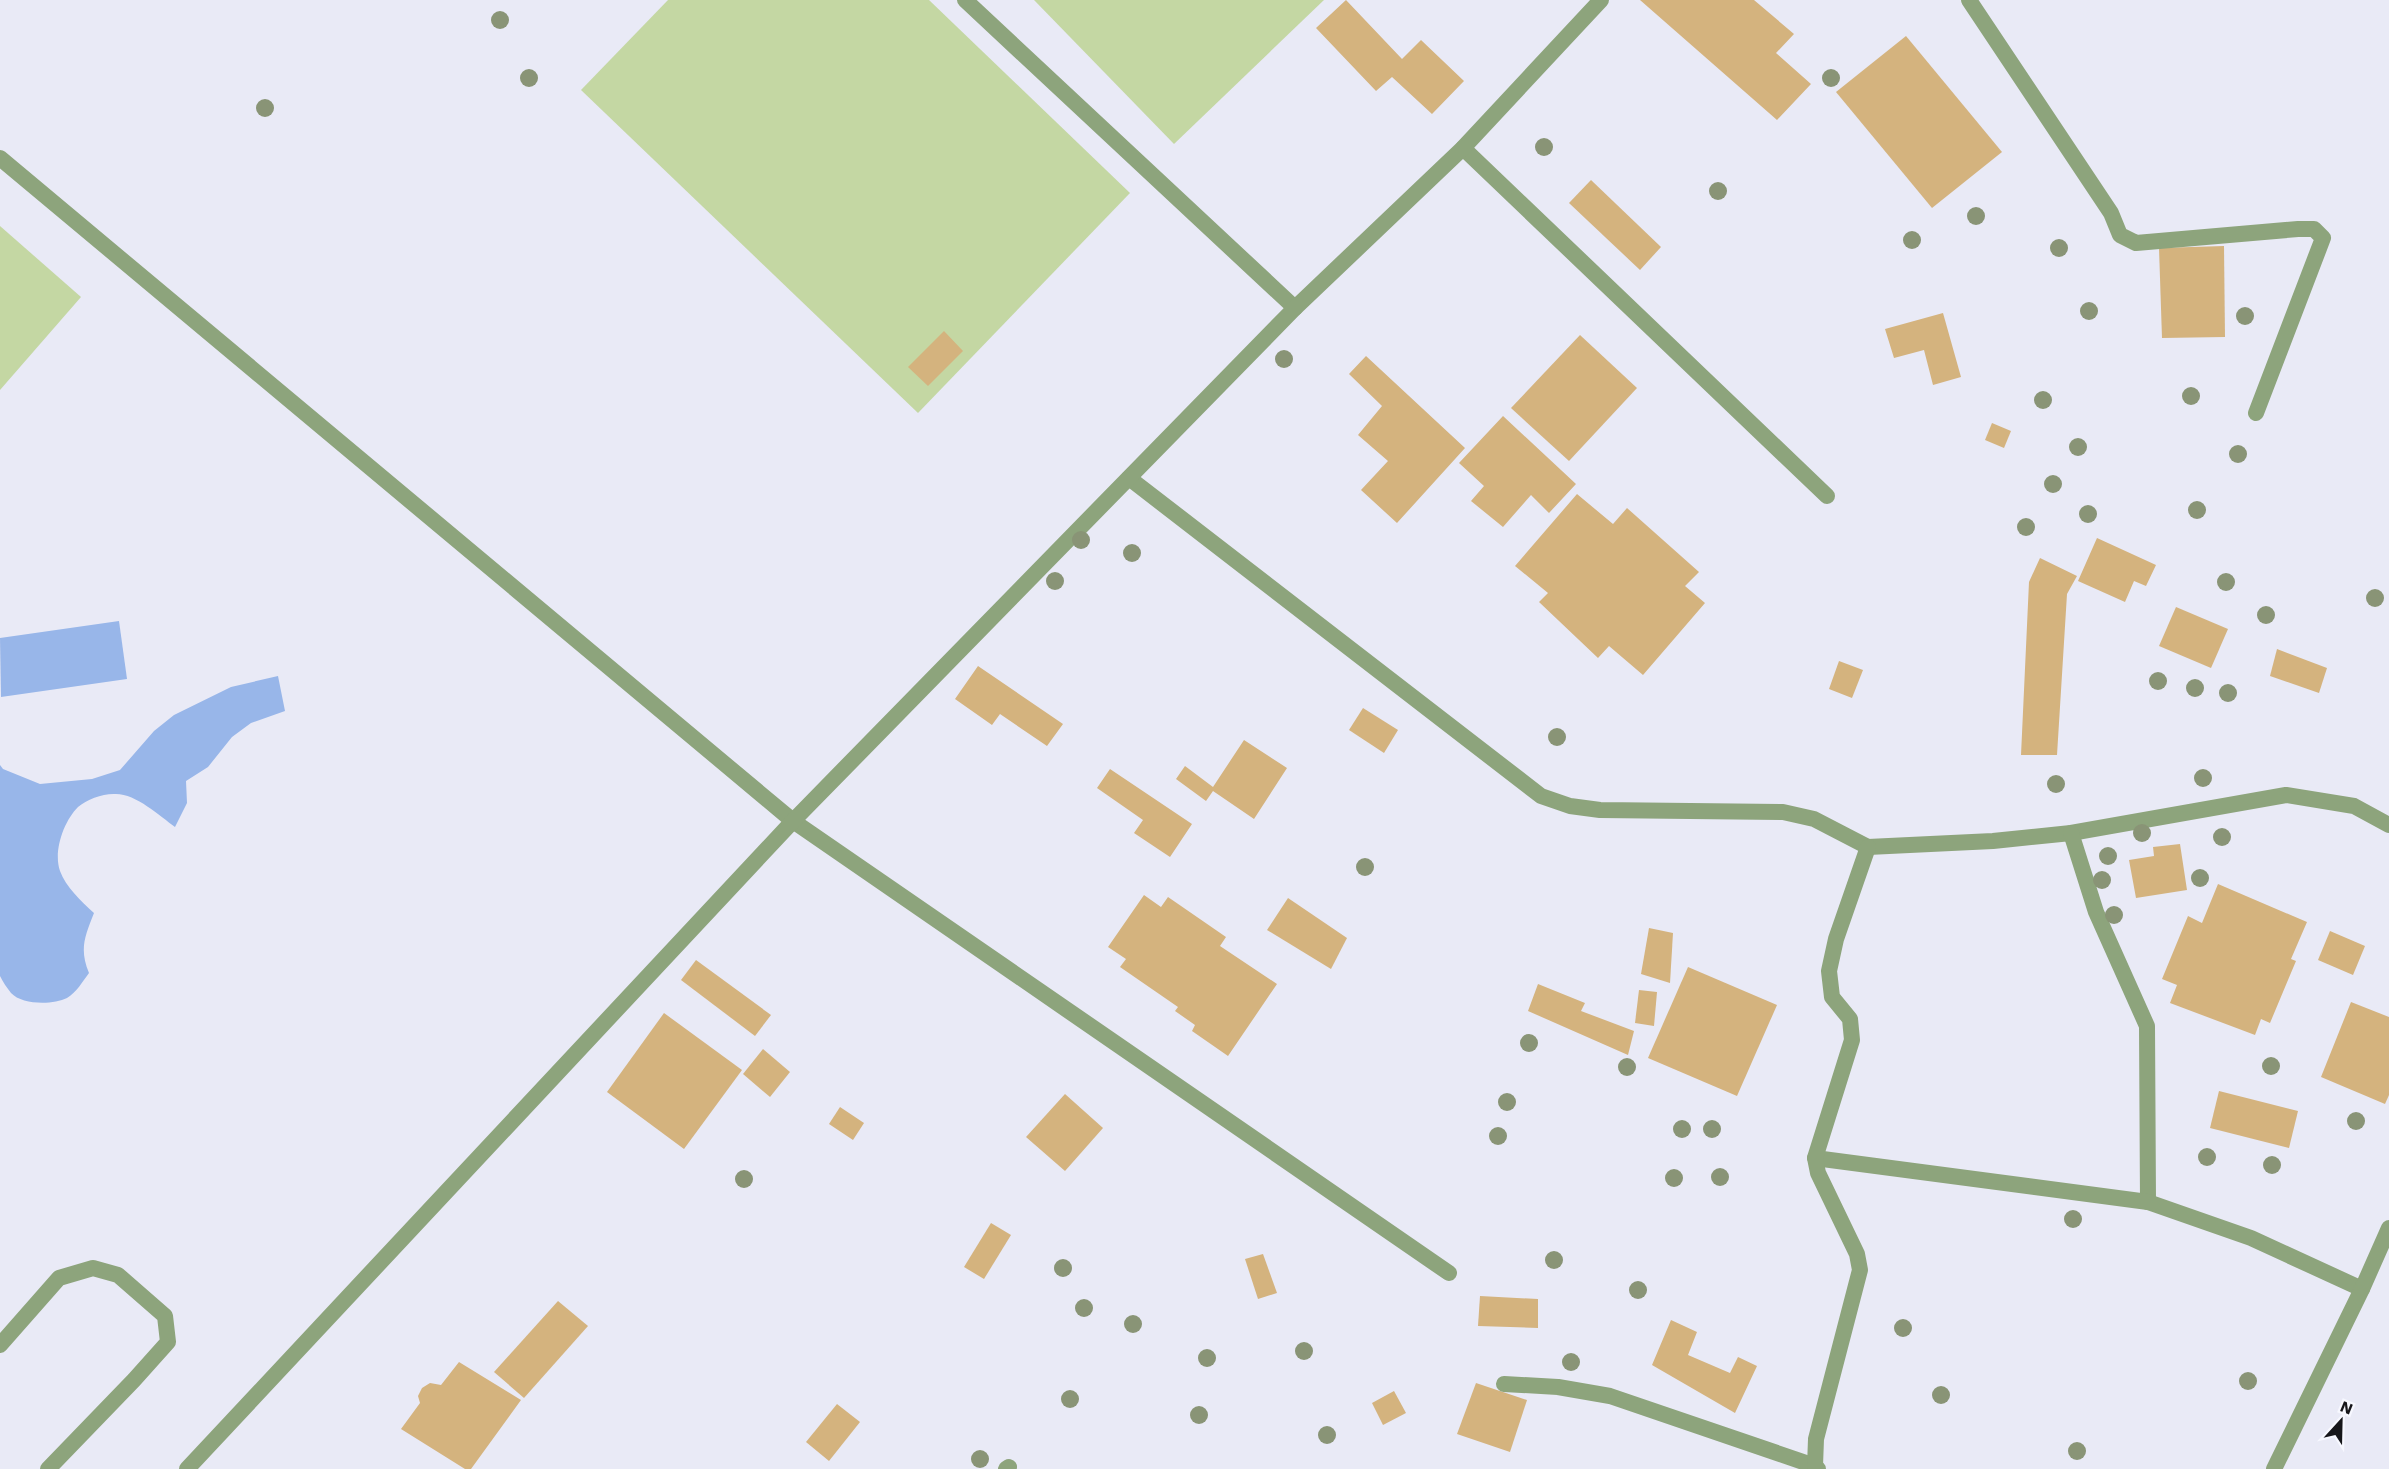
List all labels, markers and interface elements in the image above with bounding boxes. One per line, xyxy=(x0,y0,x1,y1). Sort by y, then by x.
north arrow xyxy=(2311,1391,2371,1451)
text: N xyxy=(2337,1397,2355,1419)

